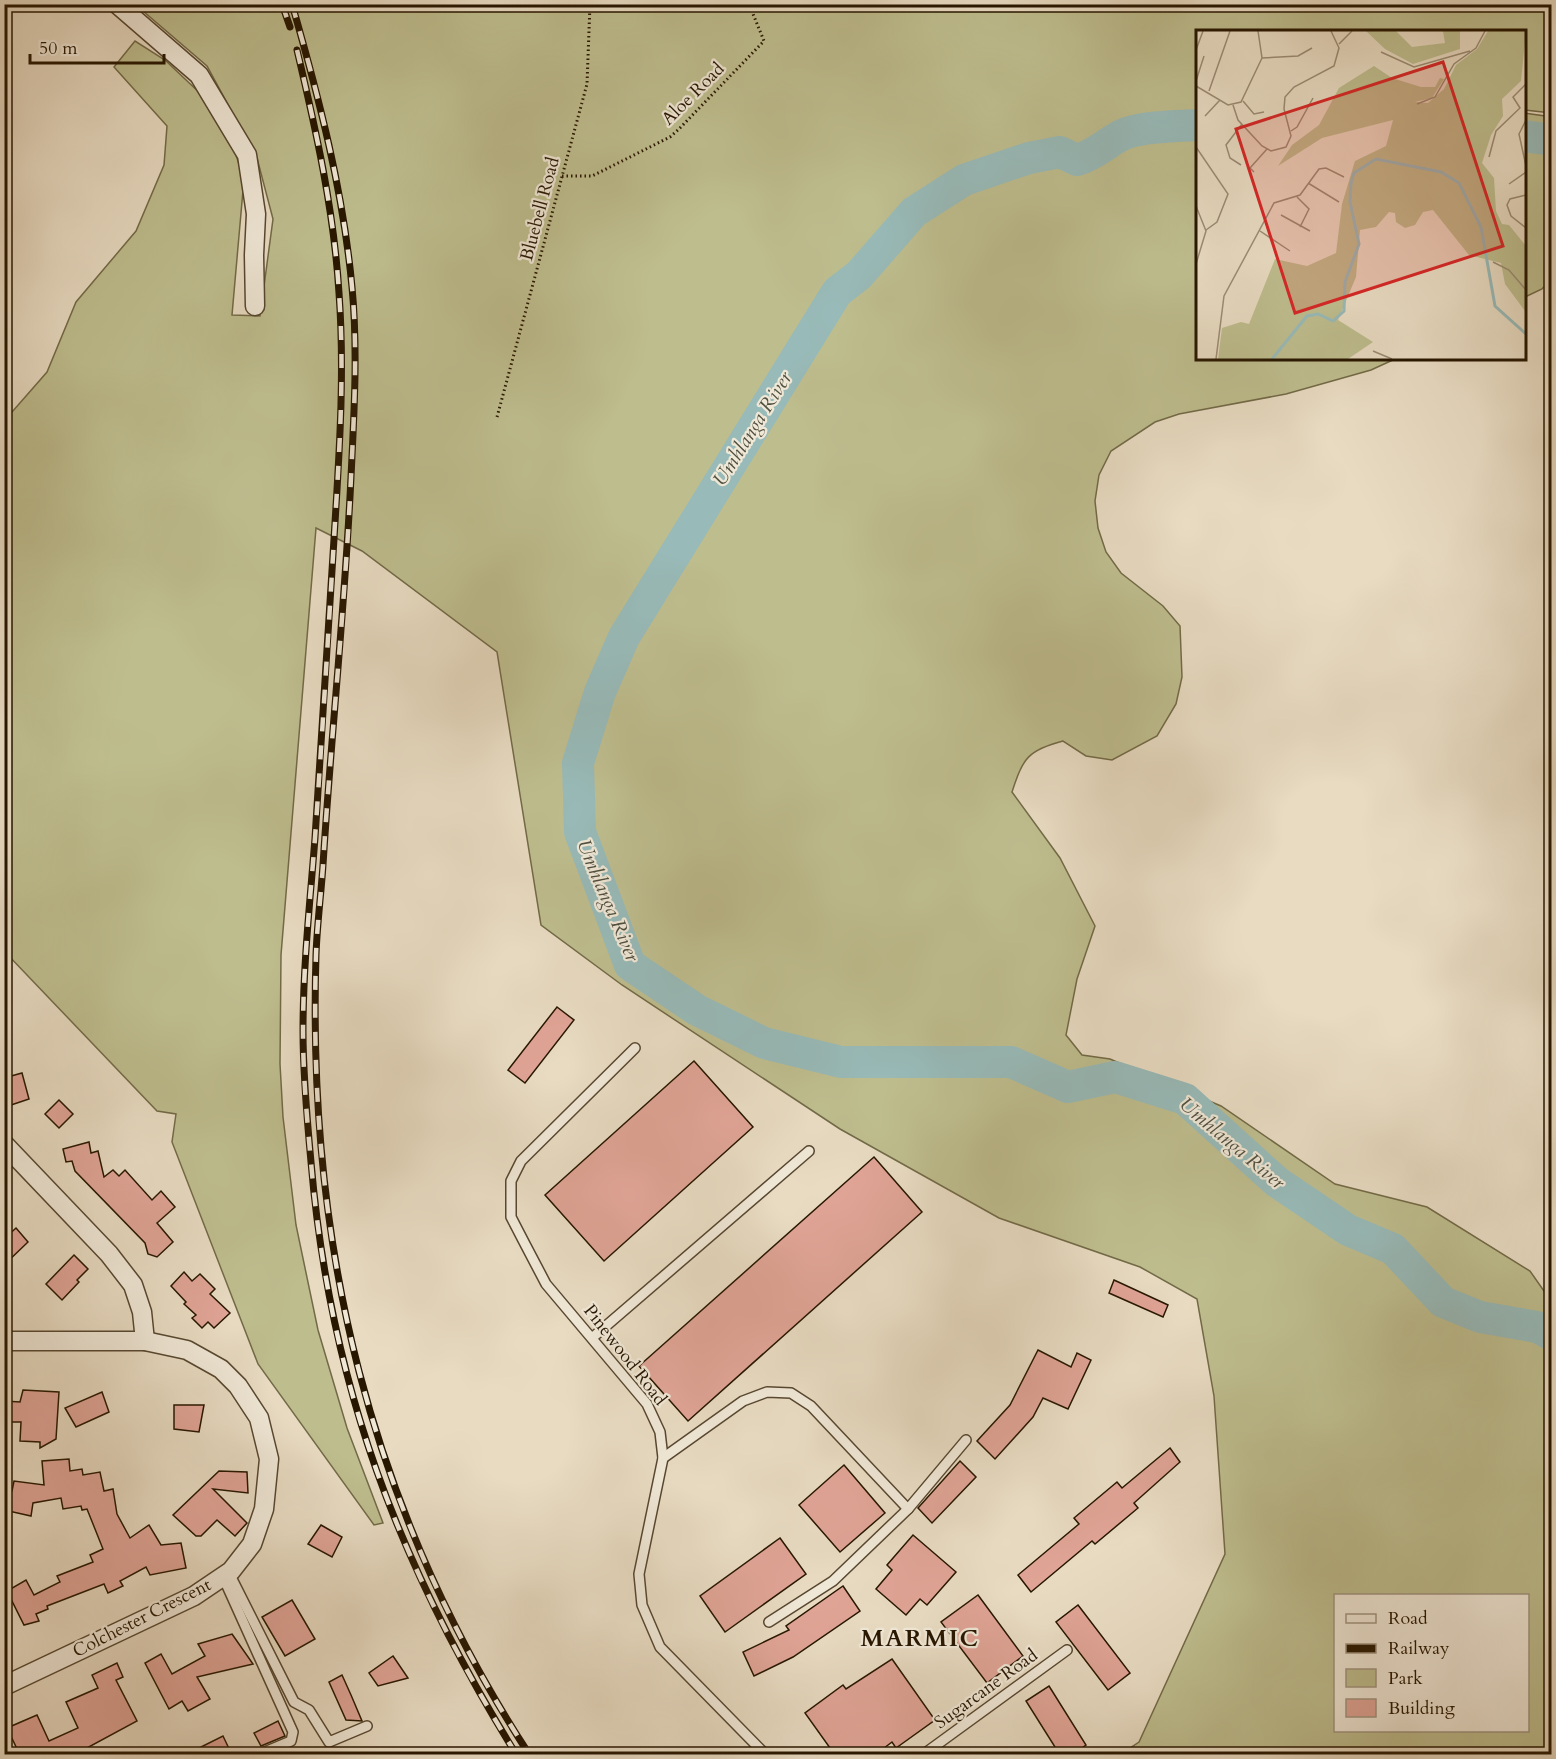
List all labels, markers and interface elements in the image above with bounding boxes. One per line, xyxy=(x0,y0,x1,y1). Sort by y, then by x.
scale bar xyxy=(30,27,164,65)
inset map xyxy=(1196,30,1526,360)
text: 50 m xyxy=(39,36,78,61)
street label: Aloe Road xyxy=(656,57,730,131)
street label: Bluebell Road xyxy=(514,154,566,264)
water label: Umhlanga River xyxy=(706,365,799,492)
water label: Umhlanga River xyxy=(570,835,647,967)
water label: Umhlanga River xyxy=(1173,1091,1292,1196)
street label: Pinewood Road xyxy=(578,1299,673,1411)
street label: Colchester Crescent xyxy=(68,1572,216,1664)
legend xyxy=(1334,1594,1529,1732)
text: Road xyxy=(1388,1606,1428,1631)
district label: MARMIC xyxy=(860,1622,980,1655)
text: Railway xyxy=(1388,1636,1450,1661)
street label: Sugarcane Road xyxy=(929,1643,1043,1735)
text: Park xyxy=(1388,1666,1423,1691)
text: Building xyxy=(1388,1696,1456,1721)

